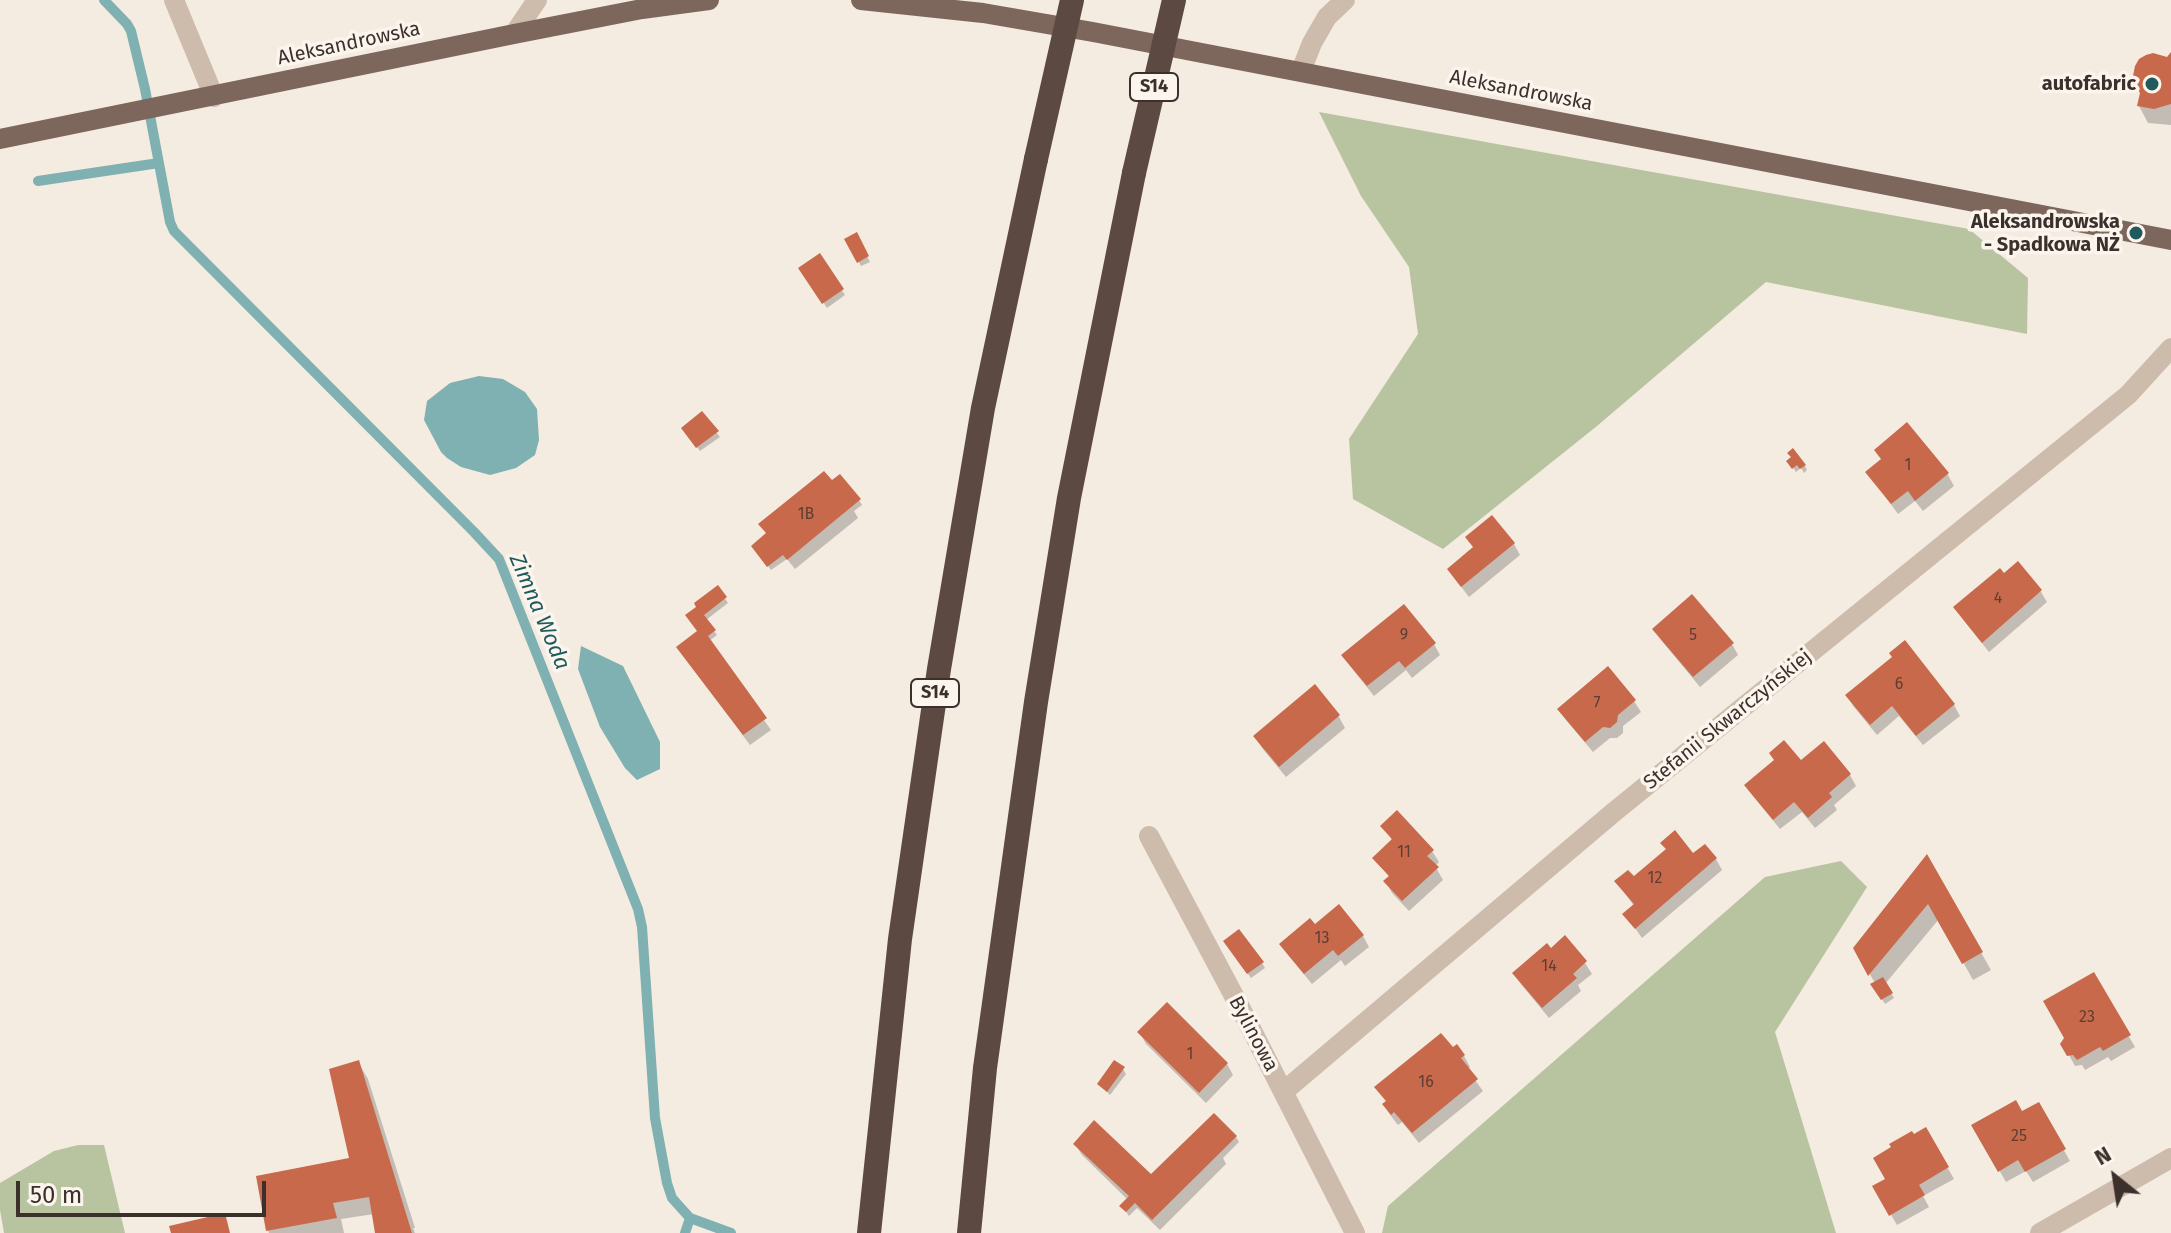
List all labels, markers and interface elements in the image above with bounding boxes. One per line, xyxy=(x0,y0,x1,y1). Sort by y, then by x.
street label: Aleksandrowska xyxy=(275,17,423,71)
street label: Aleksandrowska xyxy=(1447,65,1595,117)
place label: autofabric xyxy=(2042,72,2136,96)
road number: S14 xyxy=(1130,73,1178,101)
marker: autofabric xyxy=(2143,75,2161,93)
place label: Aleksandrowska - Spadkowa NŻ xyxy=(1971,210,2120,257)
marker: Aleksandrowska - Spadkowa NŻ xyxy=(2127,224,2145,242)
house number: 1 xyxy=(1905,456,1911,476)
house number: 1B xyxy=(798,505,814,525)
water label: Zimna Woda xyxy=(503,550,575,674)
house number: 4 xyxy=(1994,589,2002,609)
house number: 9 xyxy=(1400,626,1408,646)
house number: 5 xyxy=(1689,626,1697,646)
street label: Stefanii Skwarczyńskiej xyxy=(1639,645,1817,795)
house number: 6 xyxy=(1895,675,1903,695)
road number: S14 xyxy=(911,679,959,707)
house number: 7 xyxy=(1593,694,1601,714)
house number: 11 xyxy=(1397,843,1411,863)
house number: 12 xyxy=(1648,869,1662,889)
house number: 13 xyxy=(1315,929,1329,949)
house number: 14 xyxy=(1541,957,1557,977)
street label: Bylinowa xyxy=(1223,992,1283,1076)
house number: 23 xyxy=(2079,1008,2095,1028)
house number: 1 xyxy=(1187,1045,1193,1065)
house number: 16 xyxy=(1418,1073,1434,1093)
house number: 25 xyxy=(2011,1127,2027,1147)
north arrow xyxy=(2075,1137,2155,1217)
text: N xyxy=(2090,1140,2116,1171)
scale bar xyxy=(20,1165,270,1215)
text: 50 m xyxy=(30,1181,82,1209)

